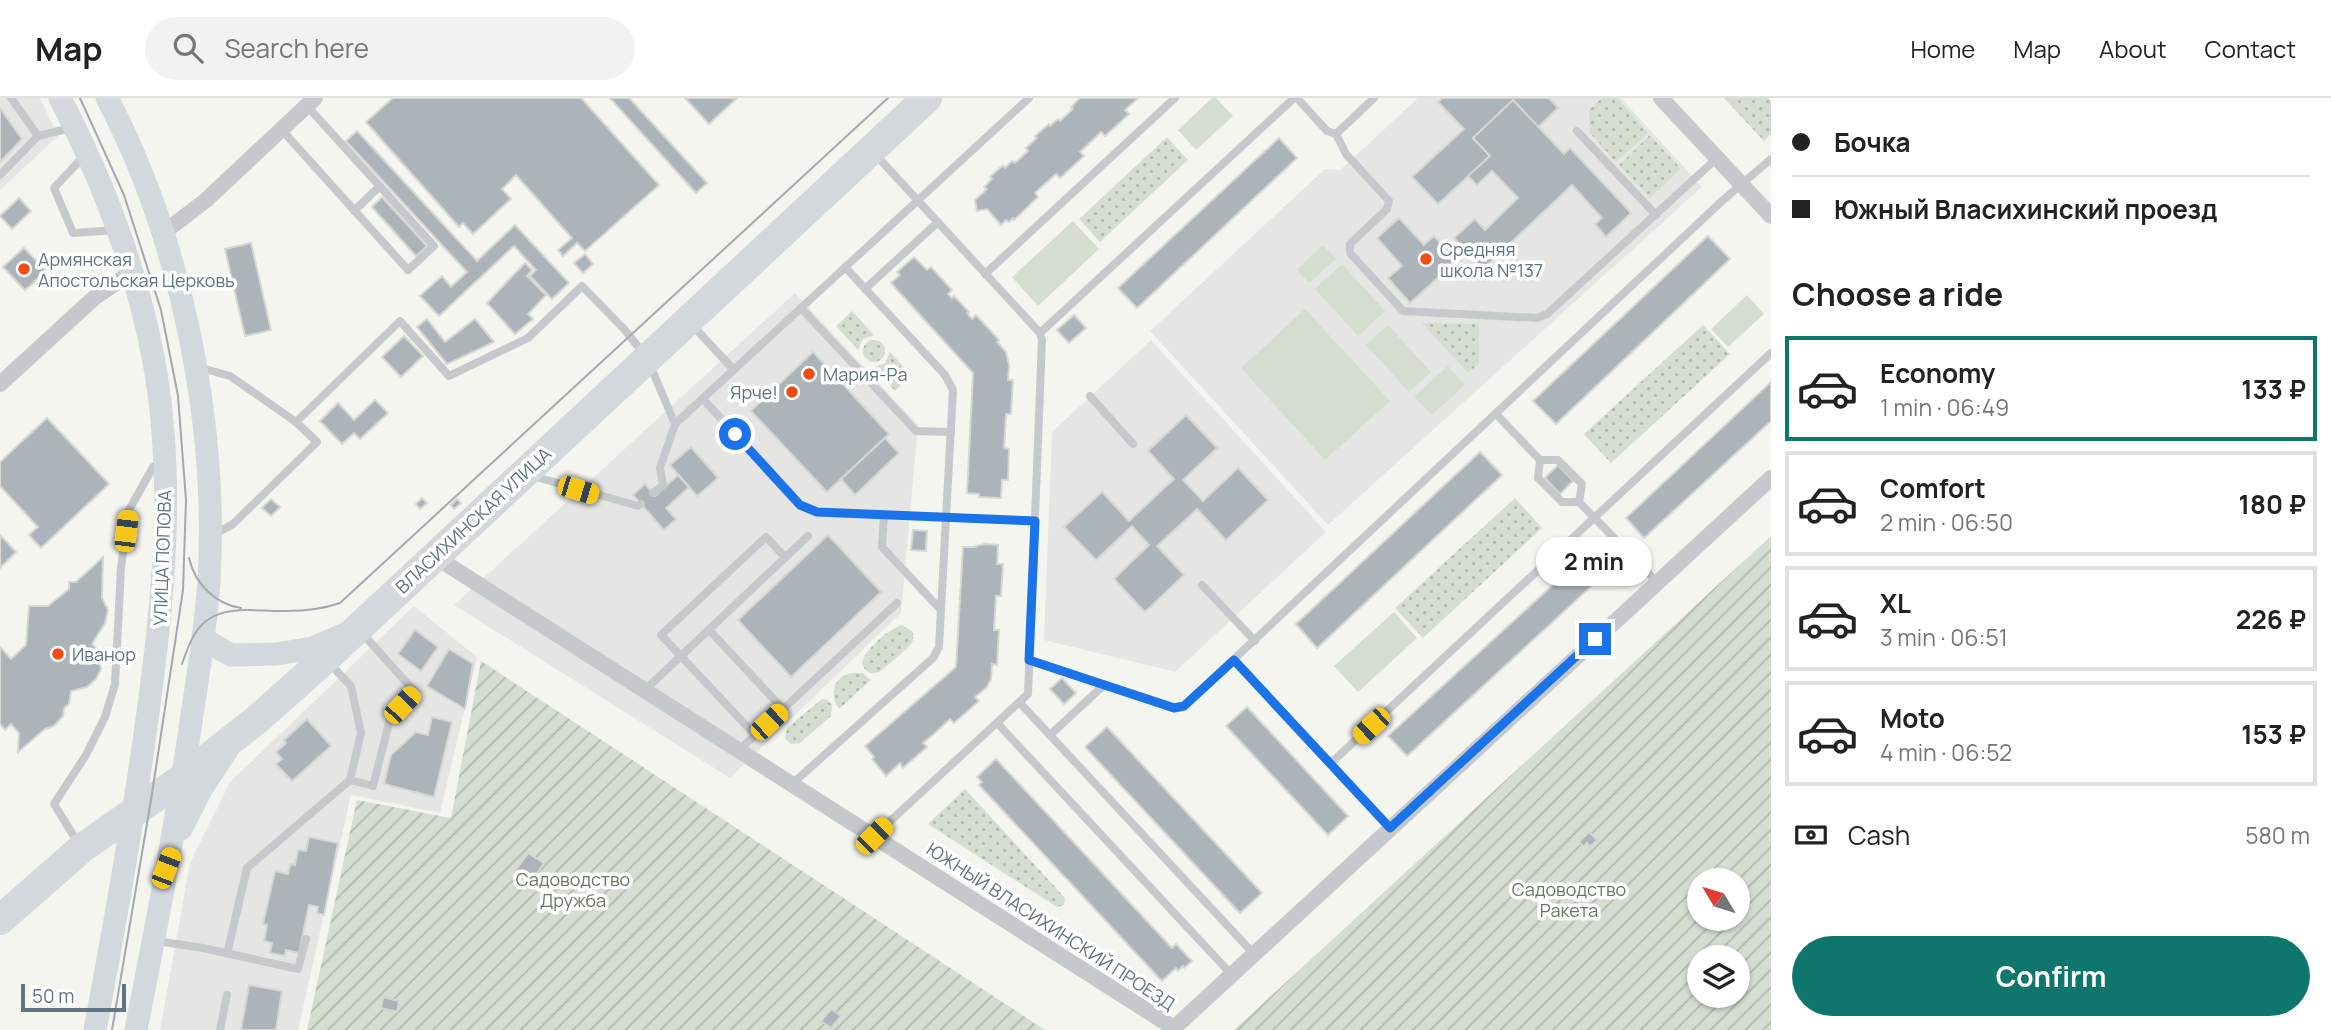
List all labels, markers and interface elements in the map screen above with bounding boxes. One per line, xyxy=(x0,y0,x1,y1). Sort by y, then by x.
search box xyxy=(145,17,635,80)
text: Map xyxy=(35,26,103,71)
icon: search xyxy=(169,29,207,67)
text: Search here xyxy=(225,30,369,66)
text: Home xyxy=(1910,32,1975,65)
text: Map xyxy=(2013,32,2061,65)
text: About xyxy=(2099,32,2167,65)
text: Contact xyxy=(2205,32,2296,65)
text: Бочка xyxy=(1834,124,1911,160)
text: Южный Власихинский проезд xyxy=(1834,191,2217,227)
place label: Средняя школа №137 xyxy=(1440,237,1543,282)
place label: Армянская Апостольская Церковь xyxy=(38,247,235,292)
marker: Средняя школа №137 xyxy=(1418,251,1434,267)
marker: Армянская Апостольская Церковь xyxy=(16,261,32,277)
text: Choose a ride xyxy=(1792,272,2003,316)
text: Economy xyxy=(1880,355,1995,391)
icon: car xyxy=(1796,357,1859,420)
place label: Мария-Ра xyxy=(823,362,907,386)
marker: Мария-Ра xyxy=(801,366,817,382)
text: 133 ₽ xyxy=(2241,371,2306,407)
place label: Ярче! xyxy=(730,380,778,404)
marker: Ярче! xyxy=(784,384,800,400)
text: 1 min · 06:49 xyxy=(1880,391,2009,423)
route start xyxy=(719,418,751,450)
street label: ВЛАСИХИНСКАЯ УЛИЦА xyxy=(390,441,556,599)
text: Comfort xyxy=(1880,470,1986,506)
icon: car xyxy=(1796,472,1859,535)
car xyxy=(555,474,602,506)
text: 180 ₽ xyxy=(2239,486,2306,522)
street label: УЛИЦА ПОПОВА xyxy=(148,489,176,626)
text: 2 min · 06:50 xyxy=(1880,506,2013,538)
car xyxy=(114,509,139,553)
callout: 2 min xyxy=(1537,538,1653,587)
text: 2 min xyxy=(1564,545,1624,577)
text: XL xyxy=(1880,585,1911,621)
icon: car xyxy=(1796,587,1859,650)
text: 226 ₽ xyxy=(2236,601,2306,637)
text: 3 min · 06:51 xyxy=(1880,621,2008,653)
route end xyxy=(1579,623,1611,655)
place label: Иванор xyxy=(72,642,136,666)
marker: Иванор xyxy=(50,646,66,662)
car xyxy=(380,682,425,728)
car xyxy=(747,700,792,744)
text: Moto xyxy=(1880,700,1945,736)
icon: car xyxy=(1796,702,1859,765)
car xyxy=(1349,704,1394,748)
text: 153 ₽ xyxy=(2241,716,2306,752)
text: 4 min · 06:52 xyxy=(1880,736,2012,768)
car xyxy=(852,814,897,858)
icon: cash xyxy=(1792,816,1830,854)
text: Cash xyxy=(1848,817,1910,853)
text: 580 m xyxy=(2245,819,2310,851)
street label: ЮЖНЫЙ ВЛАСИХИНСКИЙ ПРОЕЗД xyxy=(922,837,1180,1015)
car xyxy=(149,845,184,891)
park label: Садоводство Дружба xyxy=(516,867,630,912)
north arrow xyxy=(1687,868,1750,931)
map controls xyxy=(1687,868,1750,1008)
park label: Садоводство Ракета xyxy=(1512,877,1626,922)
button: Confirm xyxy=(1792,936,2310,1016)
button: layers xyxy=(1687,945,1750,1008)
scale bar xyxy=(21,981,126,1013)
text: 50 m xyxy=(32,983,74,1009)

